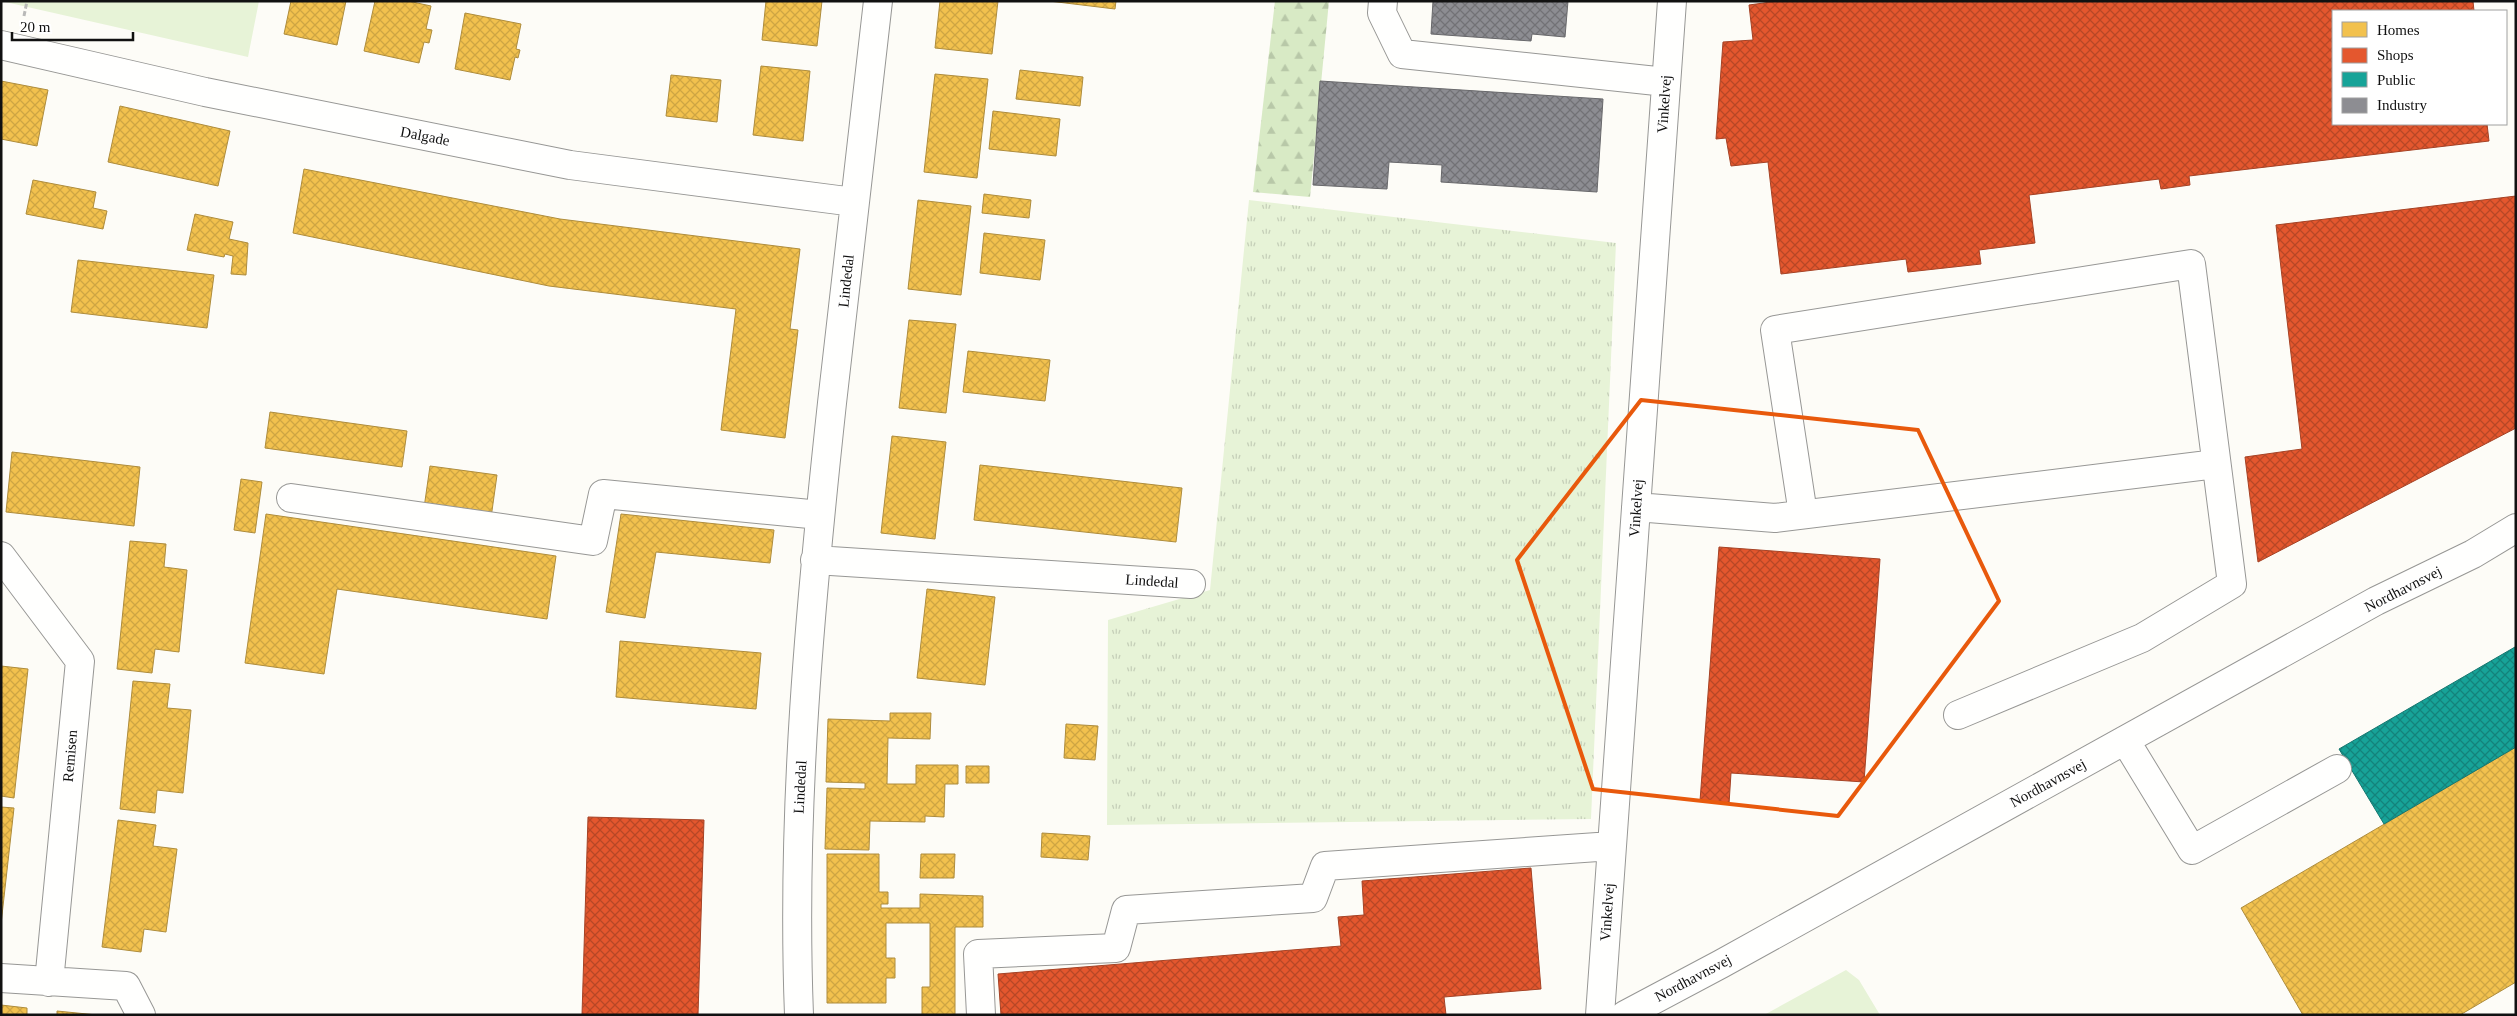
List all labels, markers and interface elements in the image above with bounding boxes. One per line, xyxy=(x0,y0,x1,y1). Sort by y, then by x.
scale bar xyxy=(12,10,134,42)
legend xyxy=(2332,10,2507,125)
text: 20 m xyxy=(20,19,51,35)
text: Homes xyxy=(2377,22,2420,38)
text: Shops xyxy=(2377,47,2414,63)
text: Public xyxy=(2377,72,2416,88)
street label: Vinkelvej xyxy=(1654,74,1674,134)
text: Industry xyxy=(2377,97,2427,113)
street label: Dalgade xyxy=(399,123,451,149)
street label: Lindedal xyxy=(835,254,857,308)
street label: Vinkelvej xyxy=(1626,478,1646,538)
street label: Nordhavnsvej xyxy=(2362,563,2444,615)
street label: Lindedal xyxy=(1125,571,1179,591)
street label: Remisen xyxy=(60,729,80,783)
street label: Nordhavnsvej xyxy=(2007,756,2089,810)
street label: Lindedal xyxy=(791,760,809,814)
street label: Vinkelvej xyxy=(1597,882,1617,942)
street label: Nordhavnsvej xyxy=(1652,951,1734,1005)

